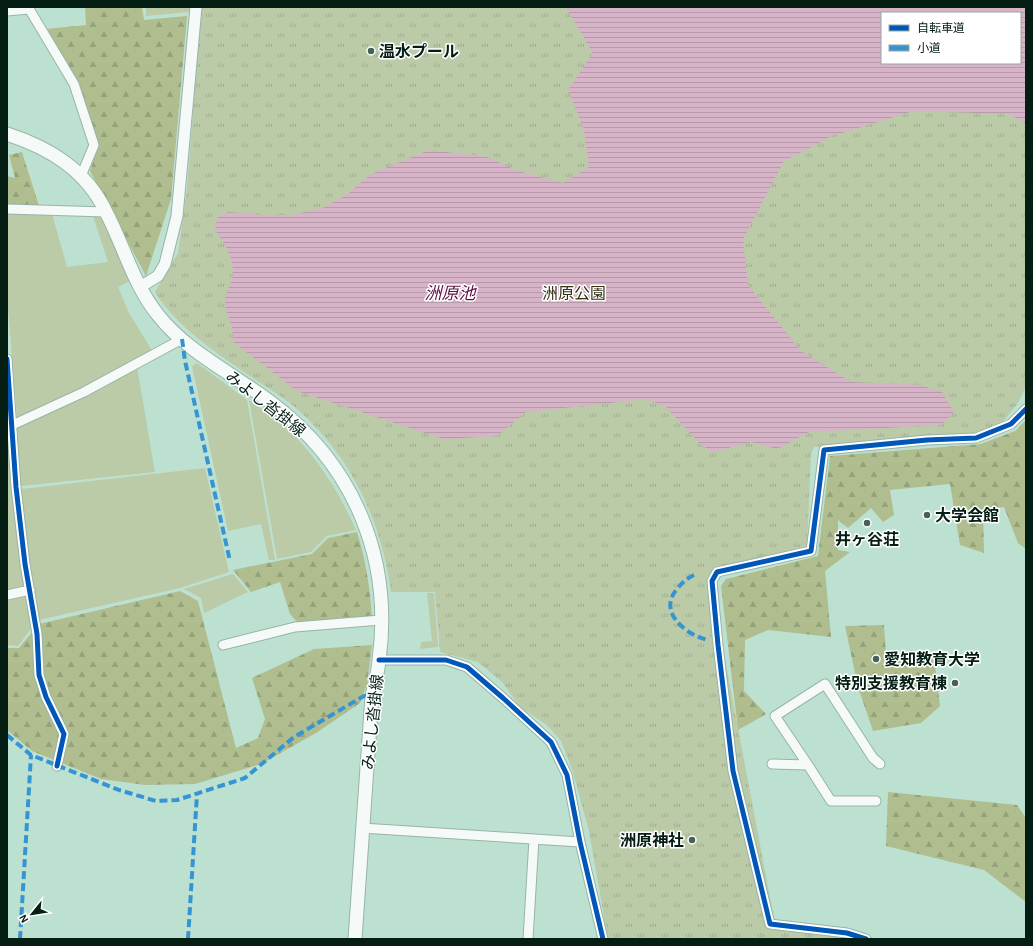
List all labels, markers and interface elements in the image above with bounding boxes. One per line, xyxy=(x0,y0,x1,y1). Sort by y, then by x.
legend xyxy=(881,12,1021,64)
text: 自転車道 xyxy=(917,21,965,34)
text: 小道 xyxy=(917,41,941,54)
place label: 温水プール xyxy=(379,43,459,60)
marker: 温水プール xyxy=(366,46,376,56)
water label: 洲原池 xyxy=(425,284,477,302)
park label: 洲原公園 xyxy=(542,285,606,302)
street label: みよし沓掛線 xyxy=(223,367,309,440)
place label: 大学会館 xyxy=(935,507,999,524)
marker: 大学会館 xyxy=(922,510,932,520)
marker: 井ヶ谷荘 xyxy=(862,518,872,528)
place label: 井ヶ谷荘 xyxy=(835,530,899,548)
place label: 愛知教育大学 xyxy=(884,651,980,668)
marker: 愛知教育大学 xyxy=(871,654,881,664)
street label: みよし沓掛線 xyxy=(359,673,386,771)
place label: 特別支援教育棟 xyxy=(835,674,947,692)
marker: 特別支援教育棟 xyxy=(950,678,960,688)
place label: 洲原神社 xyxy=(620,831,684,849)
marker: 洲原神社 xyxy=(687,835,697,845)
north arrow xyxy=(12,894,52,934)
text: N xyxy=(17,913,30,925)

